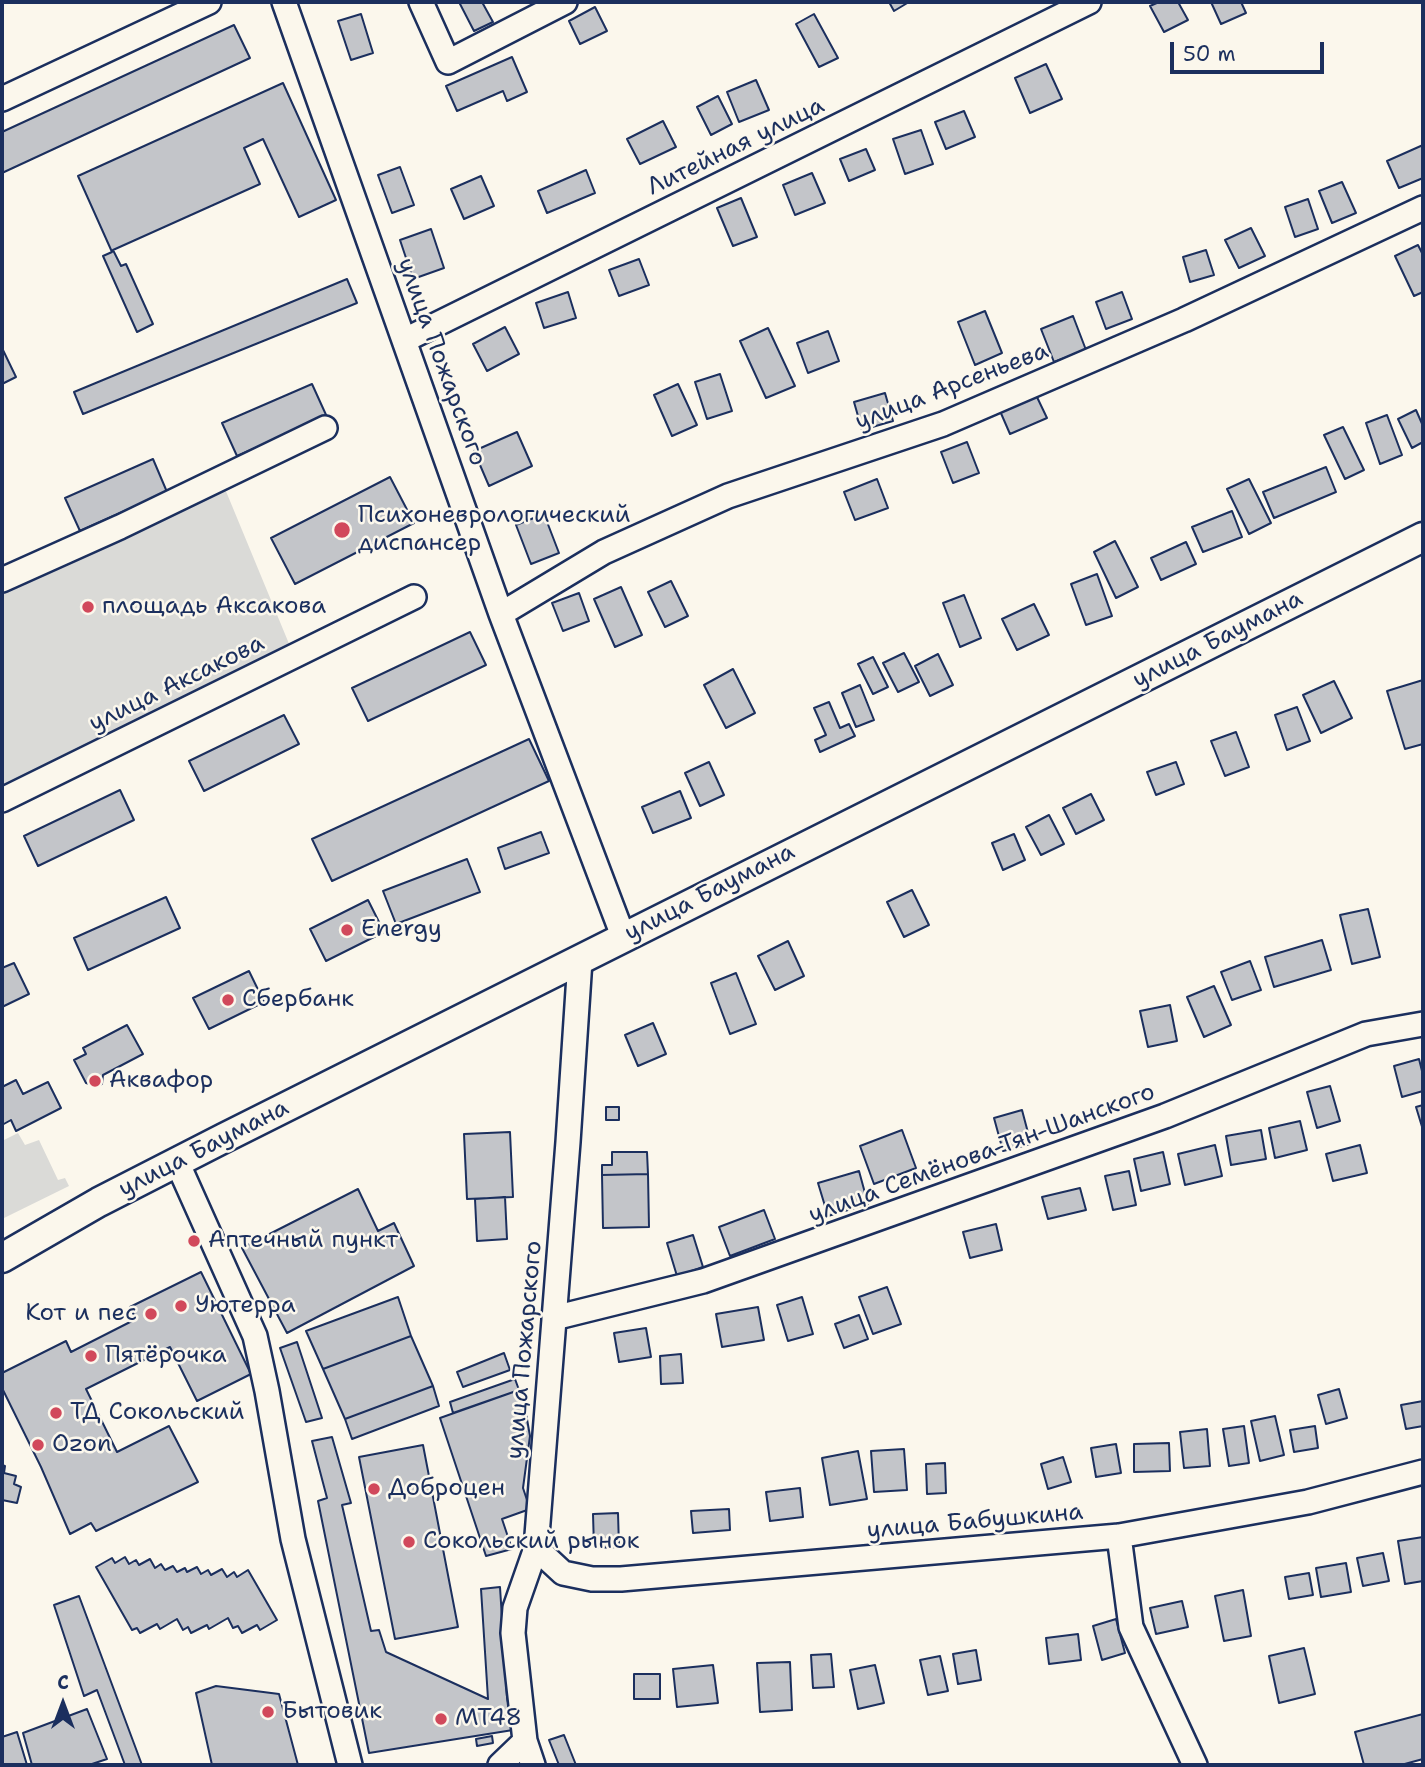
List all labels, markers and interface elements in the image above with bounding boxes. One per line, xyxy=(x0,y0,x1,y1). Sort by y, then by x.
scale bar xyxy=(1173,28,1327,72)
text: 50 m xyxy=(1183,40,1236,68)
street label: Литейная улица xyxy=(643,92,829,202)
street label: улица Пожарского xyxy=(390,254,492,470)
street label: улица Арсеньева xyxy=(851,337,1053,437)
place label: Психоневрологический диспансер xyxy=(358,502,630,558)
marker: Психоневрологический диспансер xyxy=(332,520,352,540)
street label: улица Баумана xyxy=(1128,585,1308,695)
place label: площадь Аксакова xyxy=(102,593,326,621)
marker: площадь Аксакова xyxy=(80,599,96,615)
street label: улица Аксакова xyxy=(85,629,269,739)
street label: улица Баумана xyxy=(620,838,800,948)
place label: Energy xyxy=(361,916,442,944)
marker: Energy xyxy=(339,922,355,938)
place label: Сбербанк xyxy=(242,986,354,1014)
marker: Сбербанк xyxy=(220,992,236,1008)
place label: Аквафор xyxy=(109,1067,213,1095)
marker: Аквафор xyxy=(87,1073,103,1089)
street label: улица Семёнова-Тян-Шанского xyxy=(805,1078,1159,1230)
street label: улица Баумана xyxy=(114,1094,294,1204)
place label: Аптечный пункт xyxy=(208,1227,398,1255)
marker: Аптечный пункт xyxy=(186,1233,202,1249)
street label: улица Пожарского xyxy=(501,1240,549,1460)
place label: Уютерра xyxy=(195,1292,296,1320)
marker: Уютерра xyxy=(173,1298,189,1314)
place label: Кот и пес xyxy=(25,1300,137,1328)
marker: Кот и пес xyxy=(143,1306,159,1322)
place label: Пятёрочка xyxy=(105,1342,227,1370)
marker: Пятёрочка xyxy=(83,1348,99,1364)
place label: ТД Сокольский xyxy=(70,1399,245,1427)
marker: ТД Сокольский xyxy=(48,1405,64,1421)
place label: Ozon xyxy=(52,1431,112,1459)
marker: Ozon xyxy=(30,1437,46,1453)
place label: Доброцен xyxy=(388,1475,505,1503)
marker: Доброцен xyxy=(366,1481,382,1497)
street label: улица Бабушкина xyxy=(866,1498,1084,1546)
place label: Сокольский рынок xyxy=(423,1528,640,1556)
marker: Сокольский рынок xyxy=(401,1534,417,1550)
north arrow xyxy=(28,1669,98,1739)
text: С xyxy=(57,1670,69,1695)
place label: Бытовик xyxy=(282,1698,382,1726)
marker: Бытовик xyxy=(260,1704,276,1720)
place label: МТ48 xyxy=(455,1705,522,1733)
marker: МТ48 xyxy=(433,1711,449,1727)

